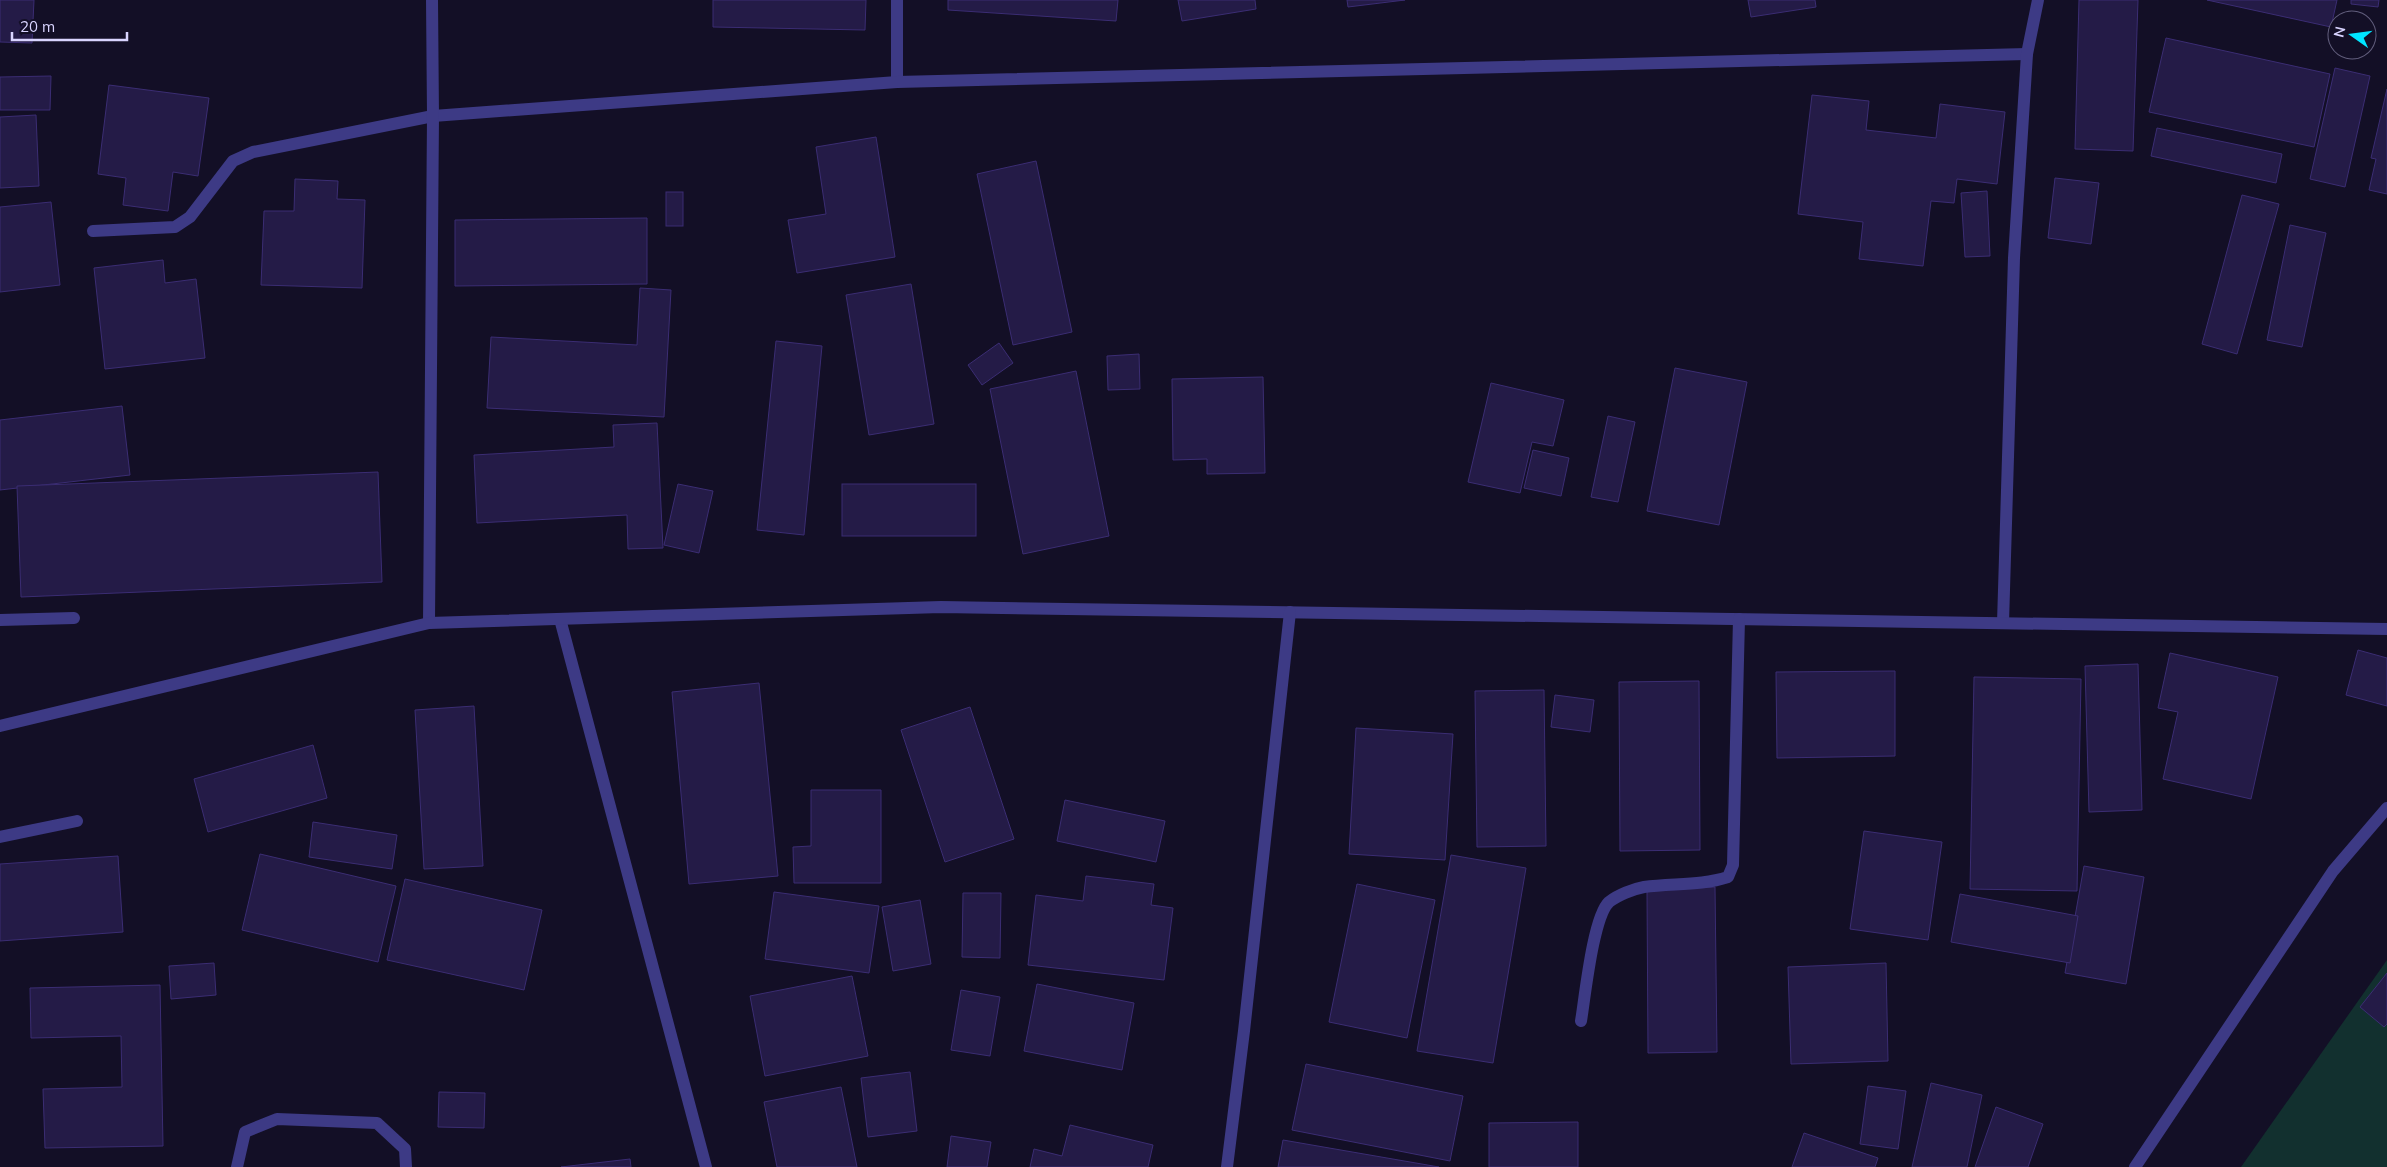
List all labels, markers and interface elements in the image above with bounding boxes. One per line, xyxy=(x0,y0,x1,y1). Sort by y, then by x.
scale bar xyxy=(12,10,128,42)
north arrow xyxy=(2327,10,2377,60)
text: 20 m xyxy=(20,17,55,36)
text: N xyxy=(2329,25,2349,39)

